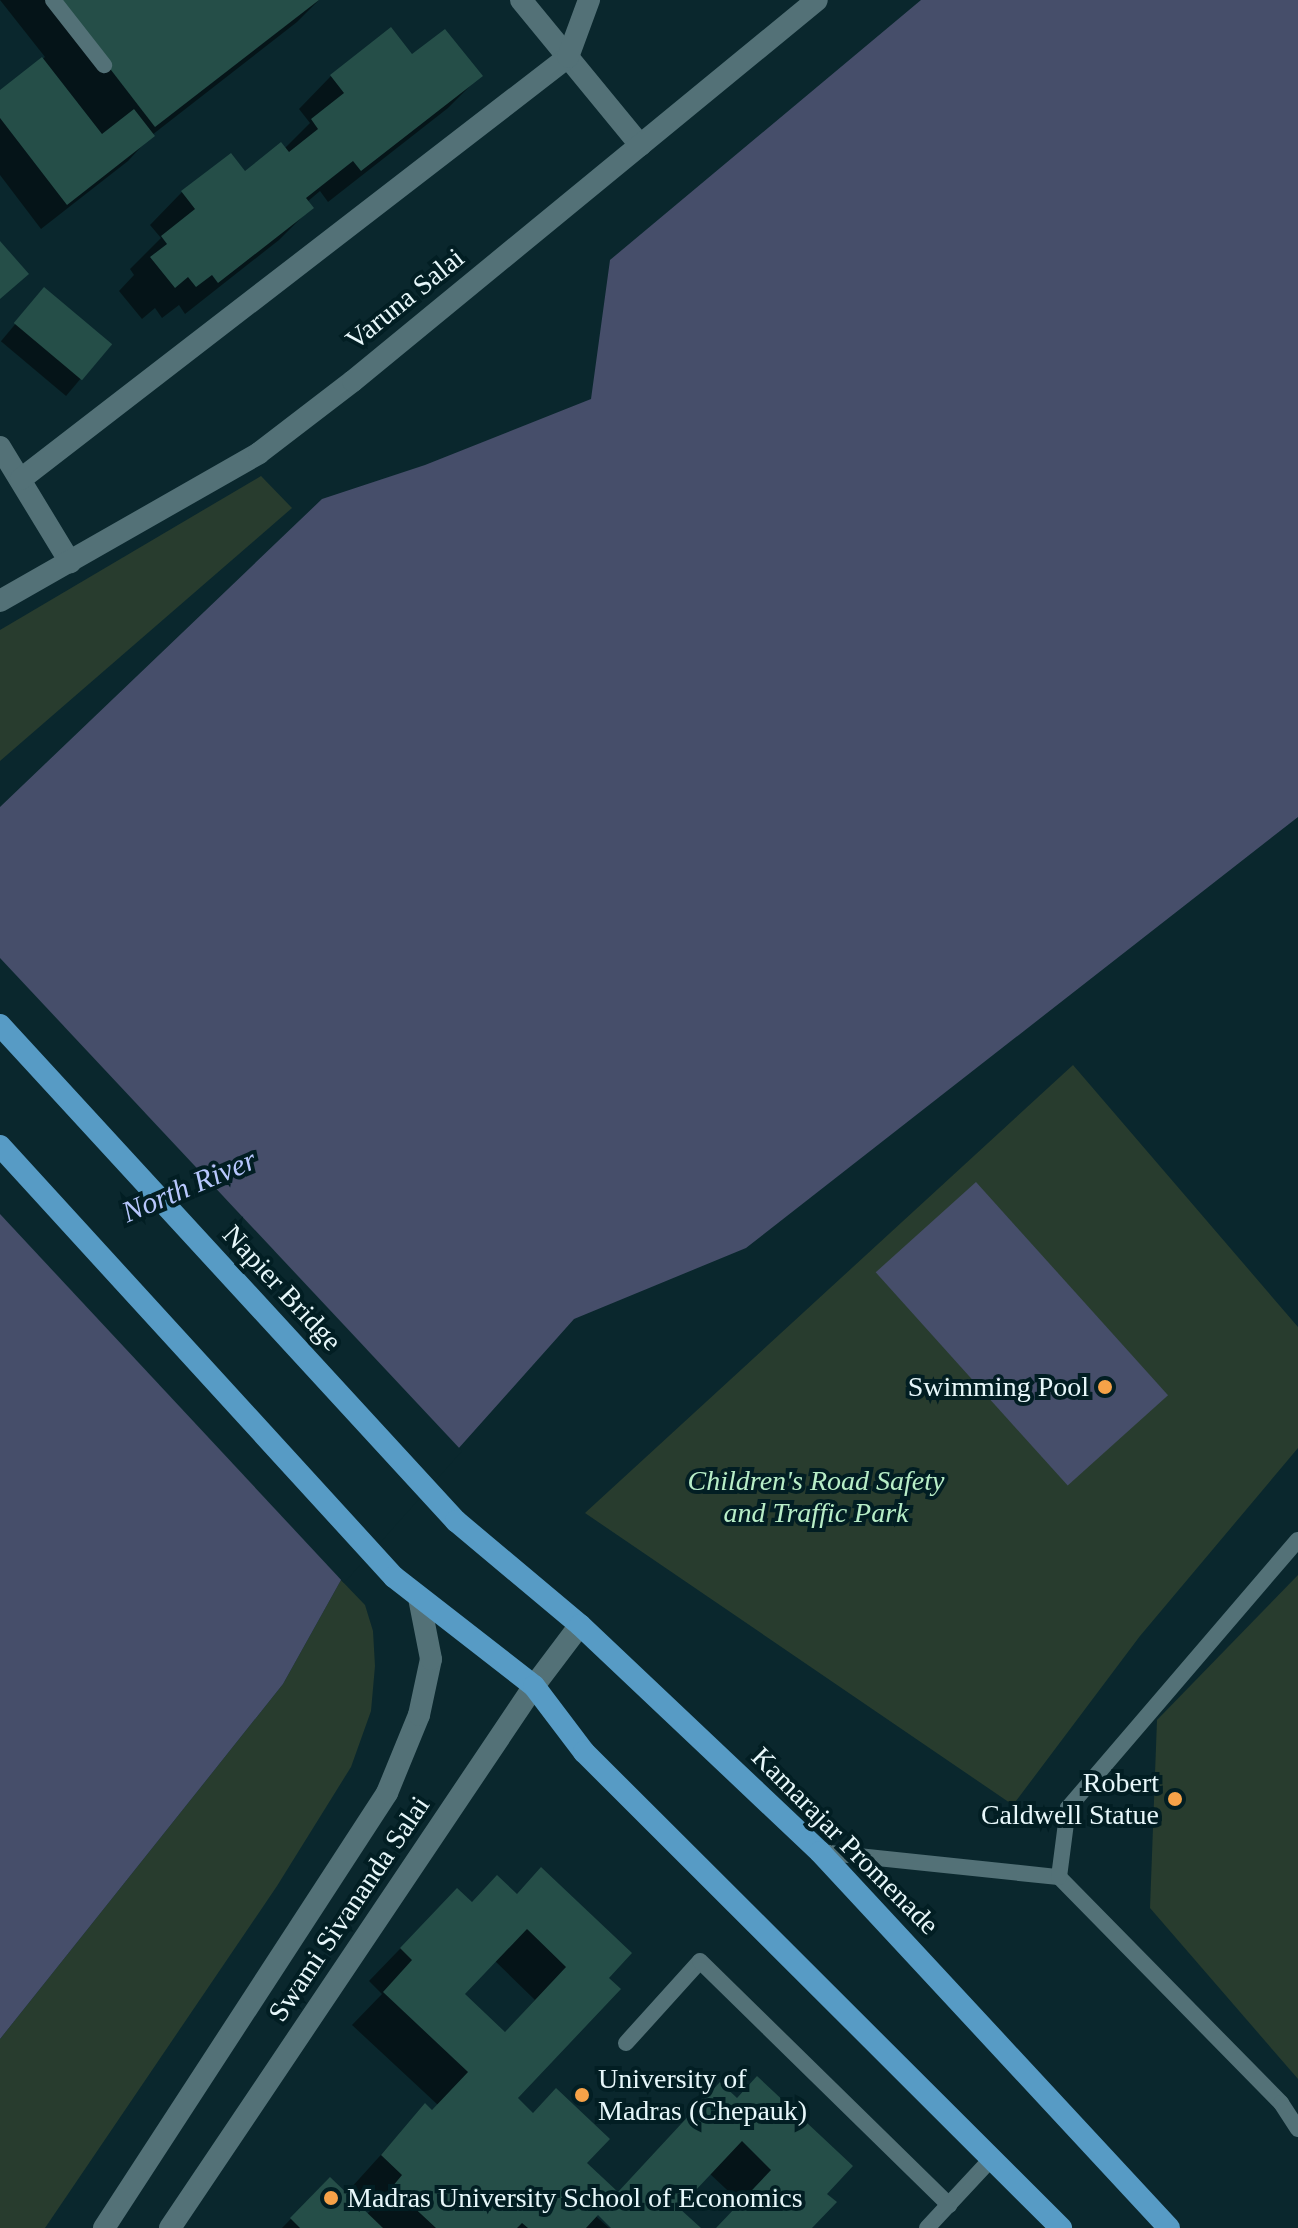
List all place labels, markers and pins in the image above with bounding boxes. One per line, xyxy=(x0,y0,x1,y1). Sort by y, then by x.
place label: Swimming Pool xyxy=(908,1370,1089,1404)
marker: Swimming Pool xyxy=(1096,1378,1114,1396)
place label: Robert Caldwell Statue xyxy=(981,1766,1159,1832)
marker: Robert Caldwell Statue xyxy=(1166,1790,1184,1808)
place label: University of Madras (Chepauk) xyxy=(598,2062,807,2128)
marker: University of Madras (Chepauk) xyxy=(573,2086,591,2104)
place label: Madras University School of Economics xyxy=(347,2181,803,2215)
marker: Madras University School of Economics xyxy=(322,2189,340,2207)

